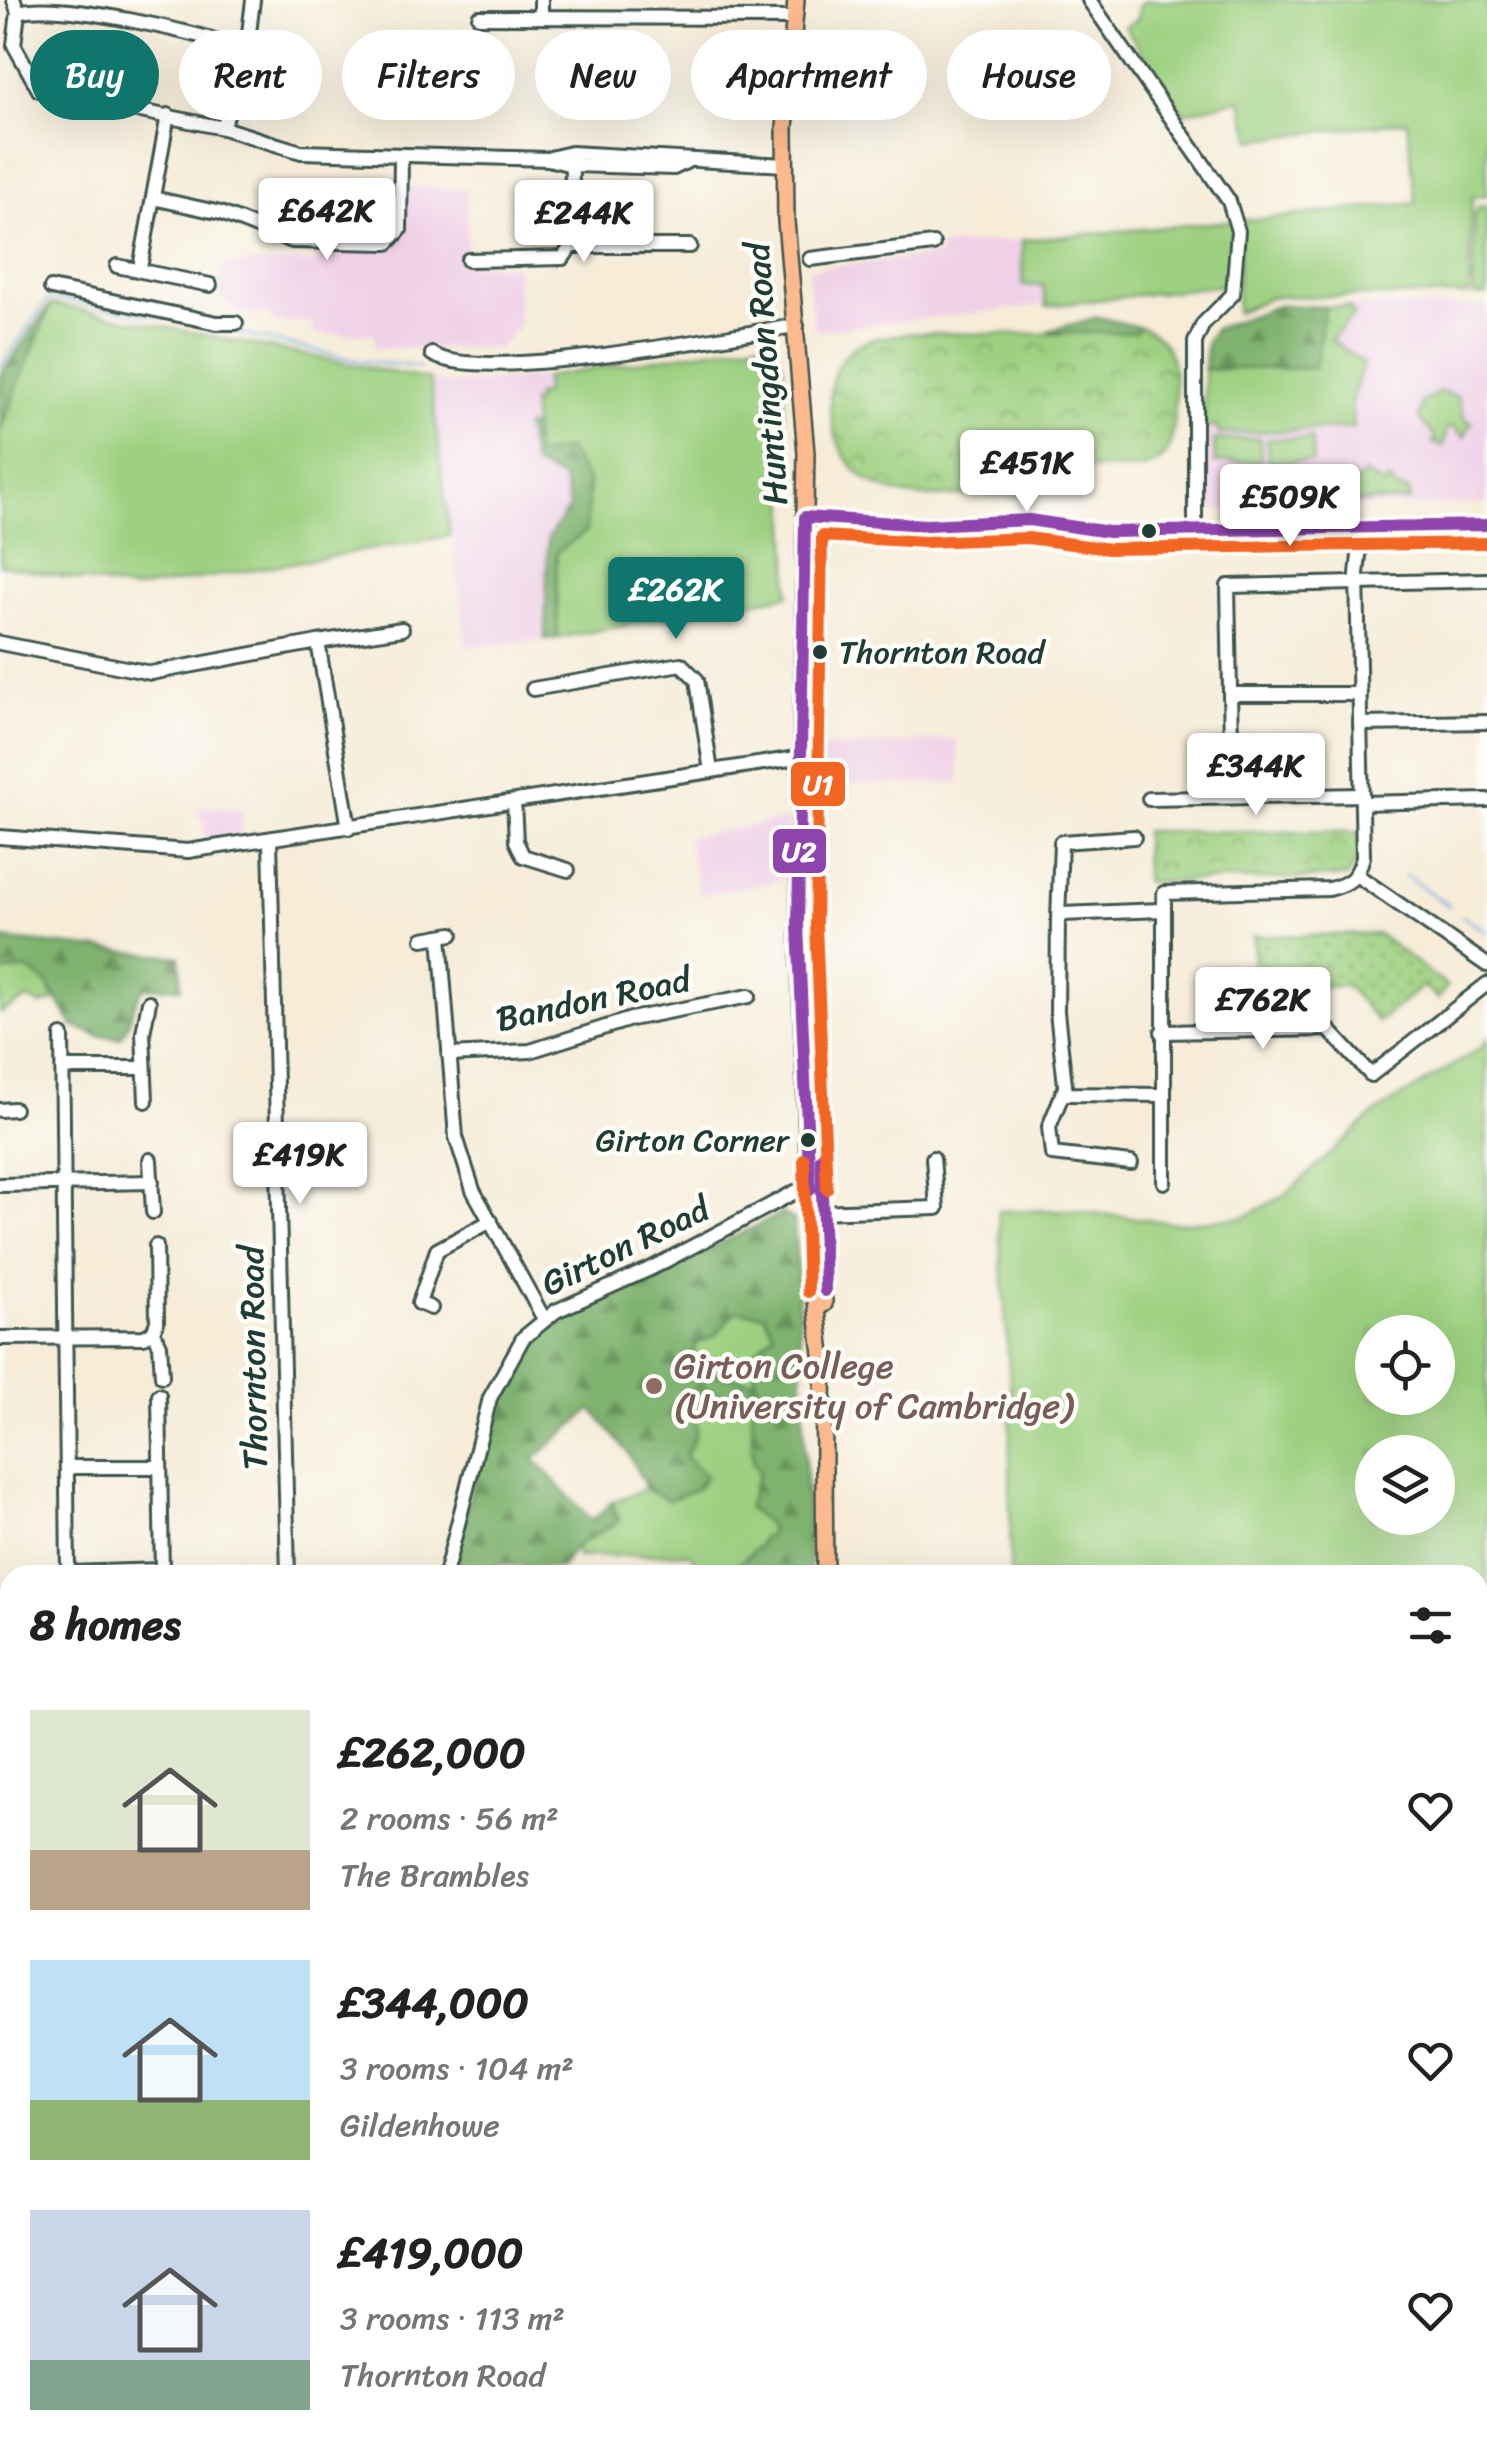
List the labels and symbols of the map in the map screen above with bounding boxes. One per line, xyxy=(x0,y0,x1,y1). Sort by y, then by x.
pin: £642K xyxy=(257,178,397,263)
pin: £244K xyxy=(514,180,654,265)
street label: Huntingdon Road xyxy=(726,238,806,507)
pin: £451K xyxy=(957,430,1097,515)
pin: £509K xyxy=(1220,464,1360,549)
unlabelled marker xyxy=(1139,521,1159,541)
pin: £262K xyxy=(606,557,746,642)
place label: Thornton Road xyxy=(839,624,1046,681)
marker: Thornton Road xyxy=(810,642,830,662)
pin: £344K xyxy=(1186,733,1326,818)
line badge: U1 xyxy=(789,760,847,808)
text: U1 xyxy=(803,760,833,809)
line badge: U2 xyxy=(771,827,828,875)
text: U2 xyxy=(782,827,816,876)
street label: Bandon Road xyxy=(490,948,699,1050)
pin: £762K xyxy=(1193,967,1333,1052)
place label: Girton Corner xyxy=(595,1112,791,1169)
pin: £419K xyxy=(230,1122,370,1207)
marker: Girton Corner xyxy=(798,1130,818,1150)
street label: Girton Road xyxy=(530,1177,722,1314)
street label: Thornton Road xyxy=(220,1243,286,1471)
place label: Girton College (University of Cambridge) xyxy=(674,1335,1074,1437)
marker: Girton College (University of Cambridge) xyxy=(643,1375,665,1397)

